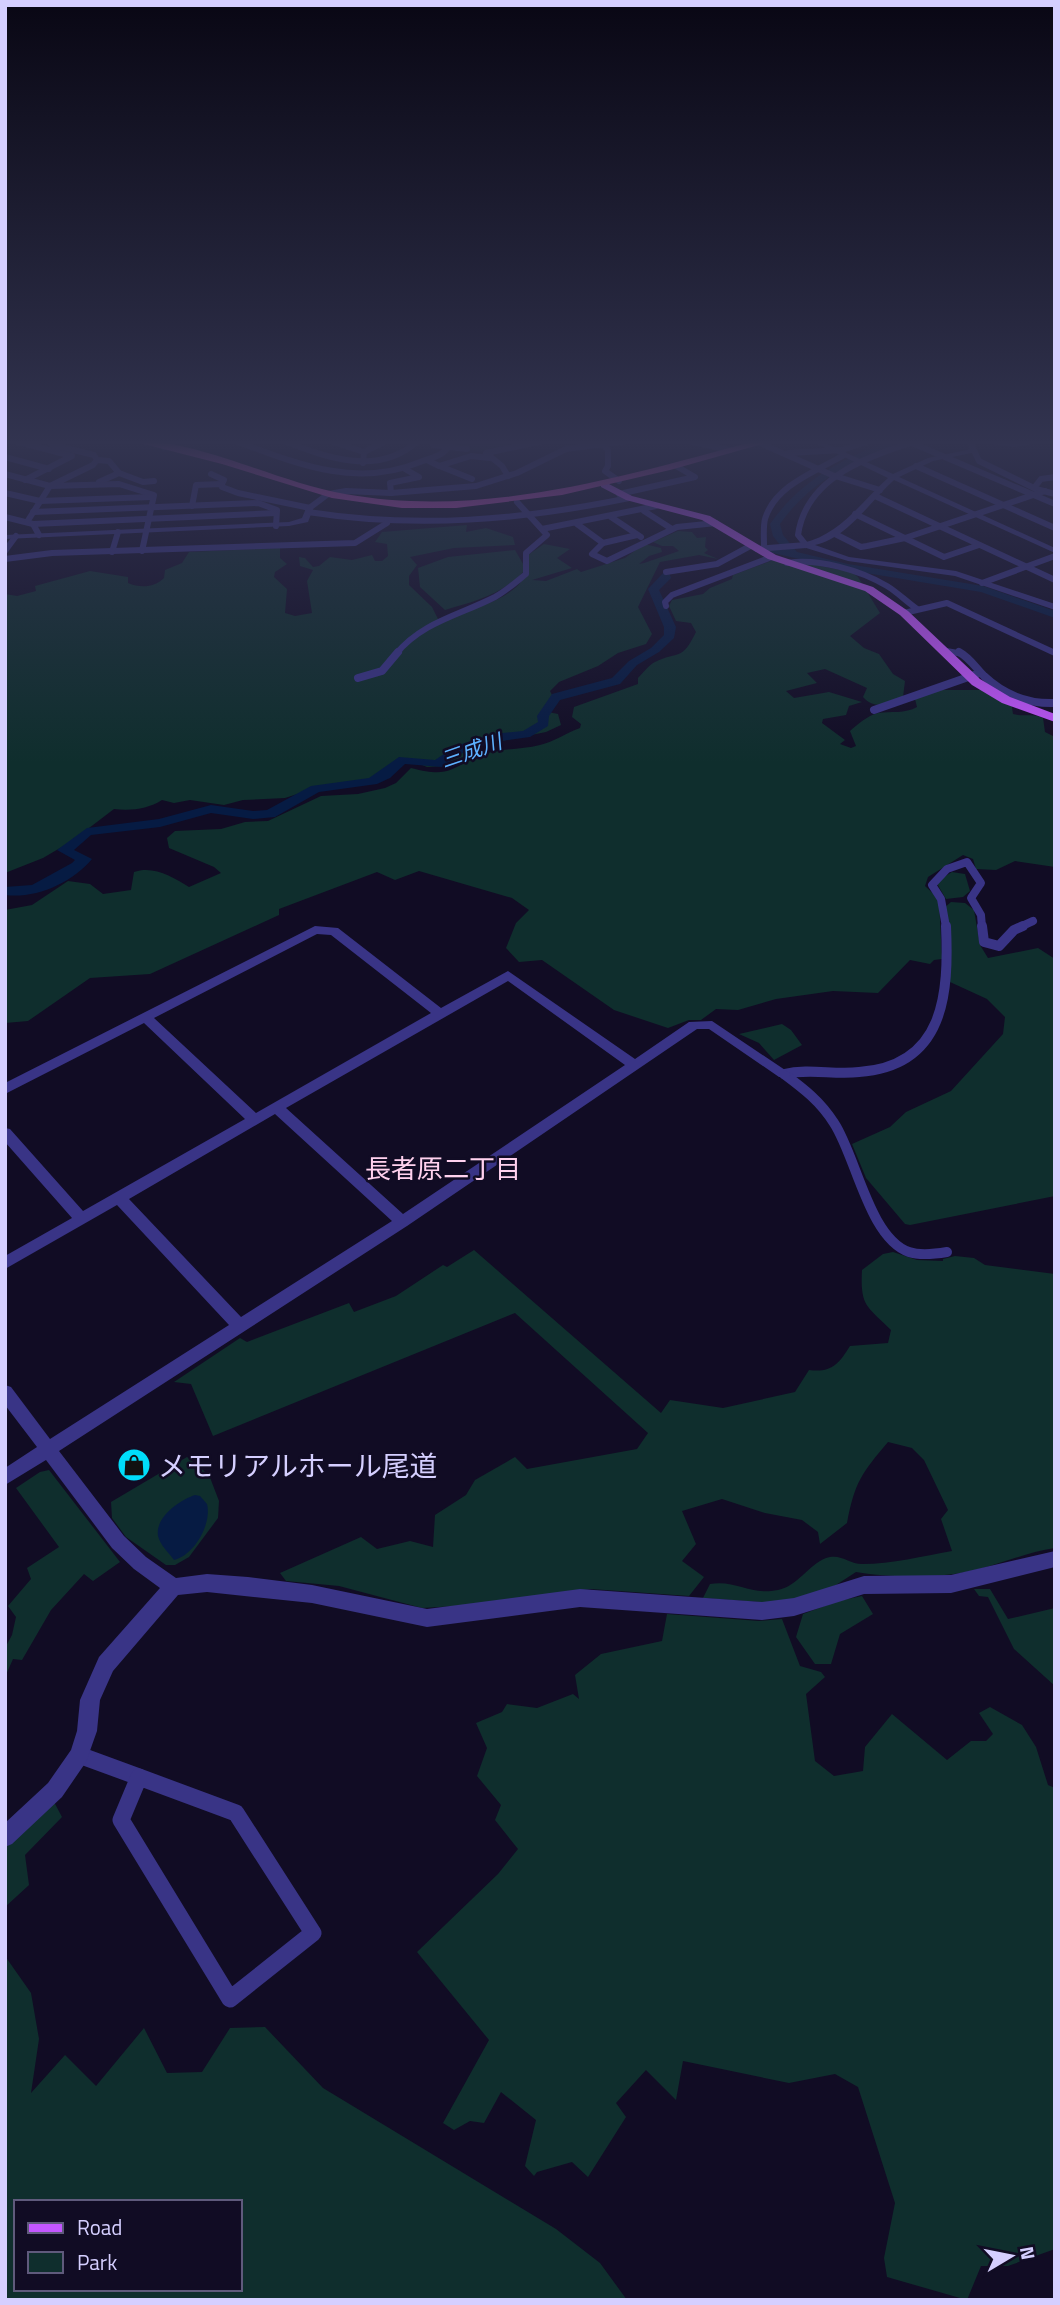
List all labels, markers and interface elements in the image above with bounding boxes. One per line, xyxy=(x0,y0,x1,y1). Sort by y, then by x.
water label: 三成川 xyxy=(436,724,508,775)
district label: 長者原二丁目 xyxy=(365,1149,521,1188)
place label: メモリアルホール尾道 xyxy=(158,1444,438,1487)
shop icon: メモリアルホール尾道 xyxy=(115,1446,153,1484)
legend xyxy=(14,2200,242,2291)
text: Road xyxy=(77,2211,122,2243)
north arrow xyxy=(976,2221,1046,2291)
text: N xyxy=(1013,2244,1044,2262)
text: Park xyxy=(77,2246,117,2278)

